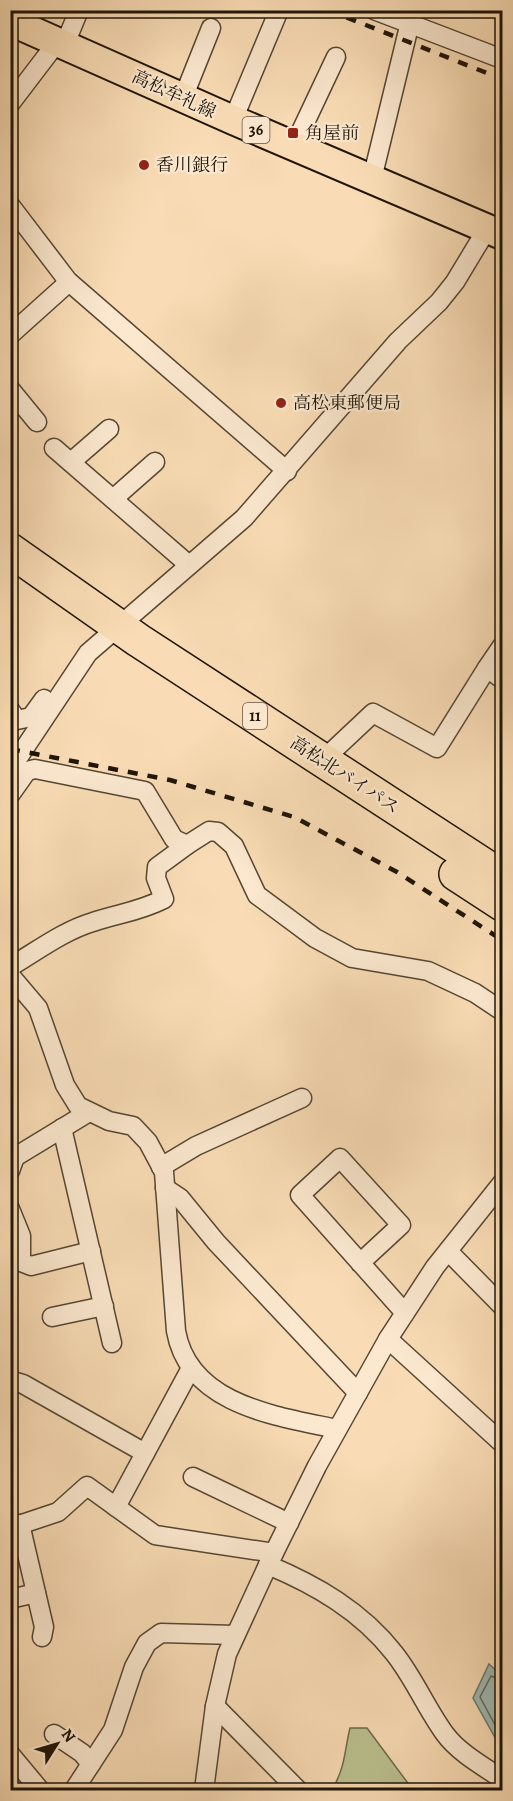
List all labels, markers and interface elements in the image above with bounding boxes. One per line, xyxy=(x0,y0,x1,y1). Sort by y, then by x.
street label: 高松牟礼線 xyxy=(128,64,220,124)
road number: 36 xyxy=(242,117,270,143)
place label: 角屋前 xyxy=(305,121,359,145)
marker: 角屋前 xyxy=(286,126,300,140)
place label: 香川銀行 xyxy=(156,153,228,177)
marker: 香川銀行 xyxy=(137,158,151,172)
place label: 高松東郵便局 xyxy=(293,391,401,415)
marker: 高松東郵便局 xyxy=(274,396,288,410)
road number: 11 xyxy=(243,703,267,729)
street label: 高松北バイパス xyxy=(286,731,404,819)
north arrow xyxy=(27,1714,87,1774)
text: N xyxy=(56,1724,81,1747)

